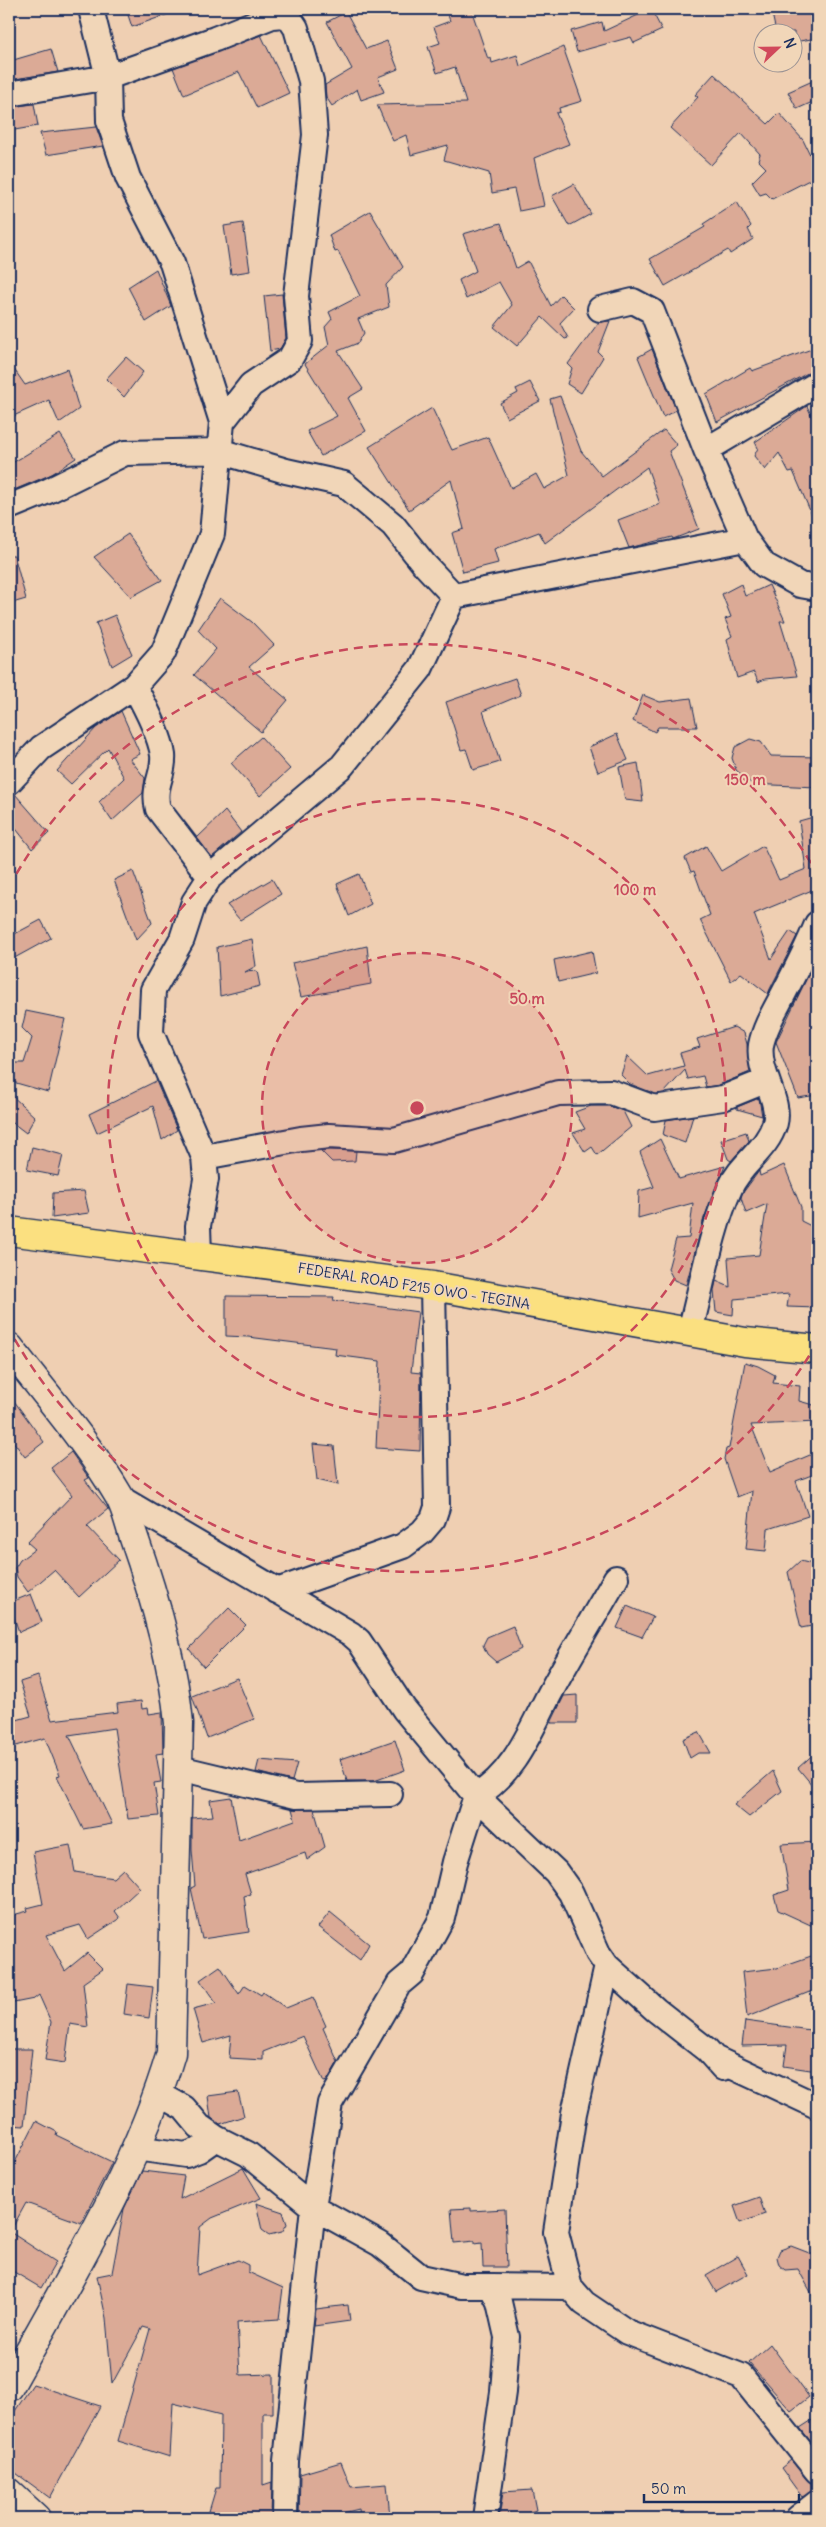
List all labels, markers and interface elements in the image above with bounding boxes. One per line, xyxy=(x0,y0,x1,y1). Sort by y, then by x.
north arrow xyxy=(754,22,804,72)
text: N xyxy=(780,35,800,51)
text: 150 m xyxy=(724,770,766,789)
text: 100 m xyxy=(614,880,656,899)
text: 50 m xyxy=(509,989,545,1008)
centre of rings xyxy=(408,1099,426,1117)
street label: FEDERAL ROAD F215 OWO - TEGINA xyxy=(297,1259,531,1313)
scale bar xyxy=(644,2472,798,2504)
text: 50 m xyxy=(651,2479,686,2498)

